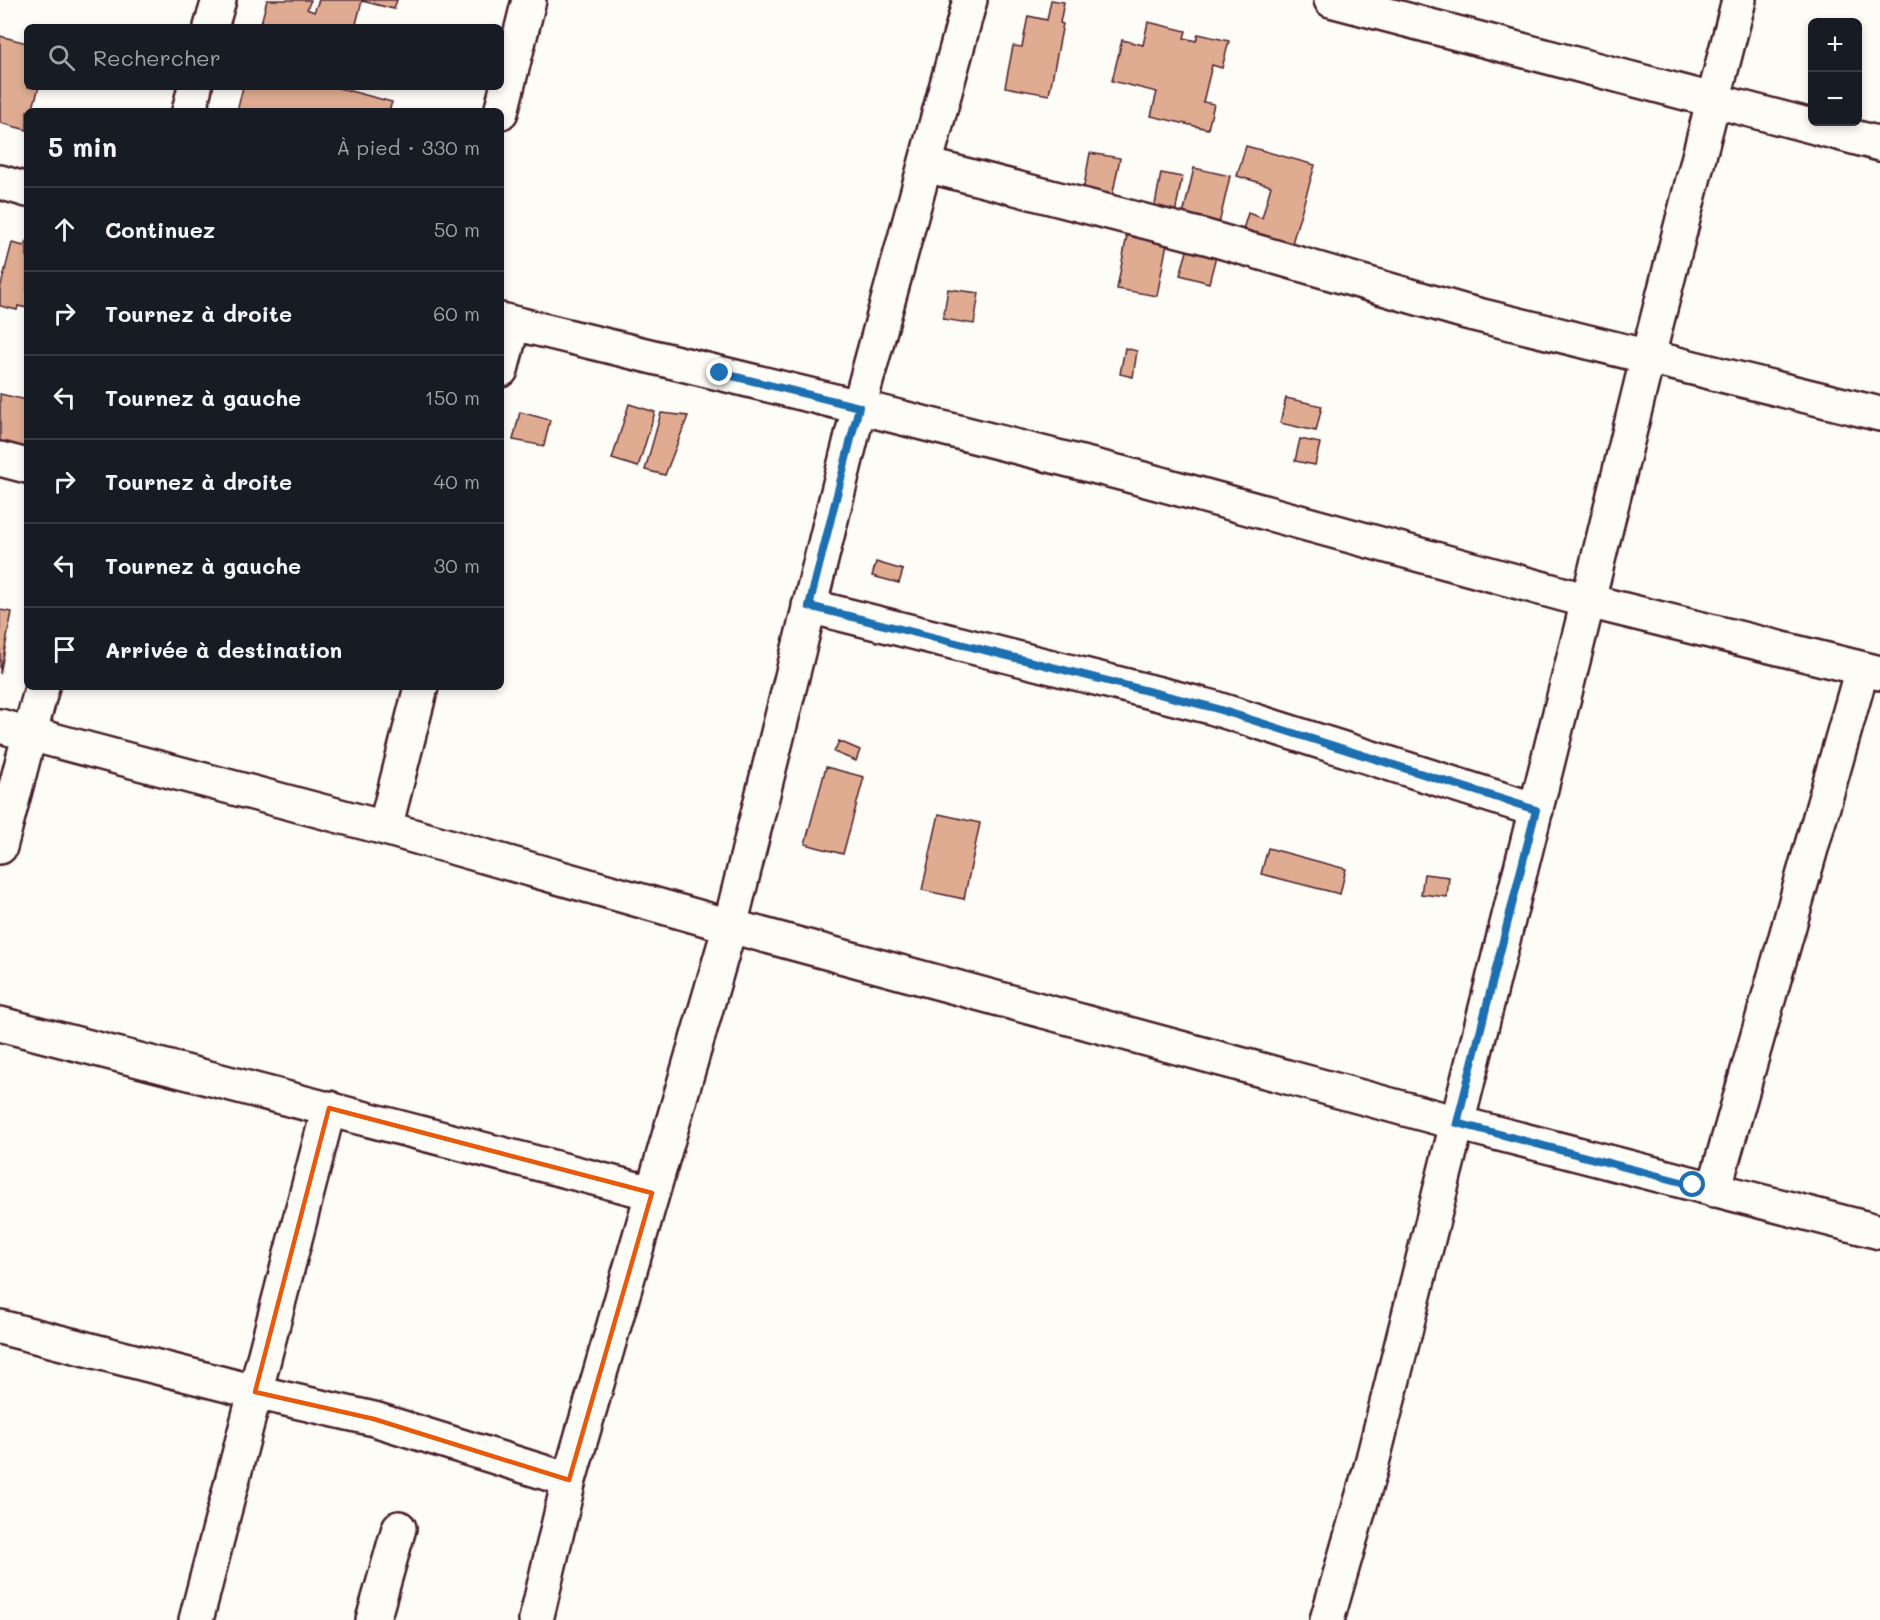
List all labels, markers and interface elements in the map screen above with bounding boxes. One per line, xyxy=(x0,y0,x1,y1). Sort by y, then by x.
map controls xyxy=(1808,18,1862,126)
button: + xyxy=(1808,18,1862,72)
search box xyxy=(24,24,504,90)
icon: search xyxy=(45,41,78,74)
text: Rechercher xyxy=(93,43,221,72)
button: − xyxy=(1808,72,1862,126)
text: 5 min xyxy=(48,130,117,164)
text: À pied · 330 m xyxy=(337,134,480,160)
icon: ahead xyxy=(48,213,81,246)
text: Continuez xyxy=(105,215,215,244)
text: 50 m xyxy=(434,216,480,242)
icon: right xyxy=(48,297,81,330)
text: Tournez à droite xyxy=(105,299,292,328)
text: 60 m xyxy=(433,300,480,326)
route end xyxy=(706,359,732,385)
icon: left xyxy=(48,381,81,414)
text: Tournez à gauche xyxy=(105,383,301,412)
text: 150 m xyxy=(425,384,480,410)
icon: right xyxy=(48,465,81,498)
text: Tournez à droite xyxy=(105,467,292,496)
text: 40 m xyxy=(434,468,480,494)
icon: left xyxy=(48,549,81,582)
text: Tournez à gauche xyxy=(105,551,301,580)
text: 30 m xyxy=(434,552,480,578)
icon: arrive xyxy=(48,633,81,666)
text: Arrivée à destination xyxy=(105,635,342,664)
route start xyxy=(1679,1171,1705,1197)

